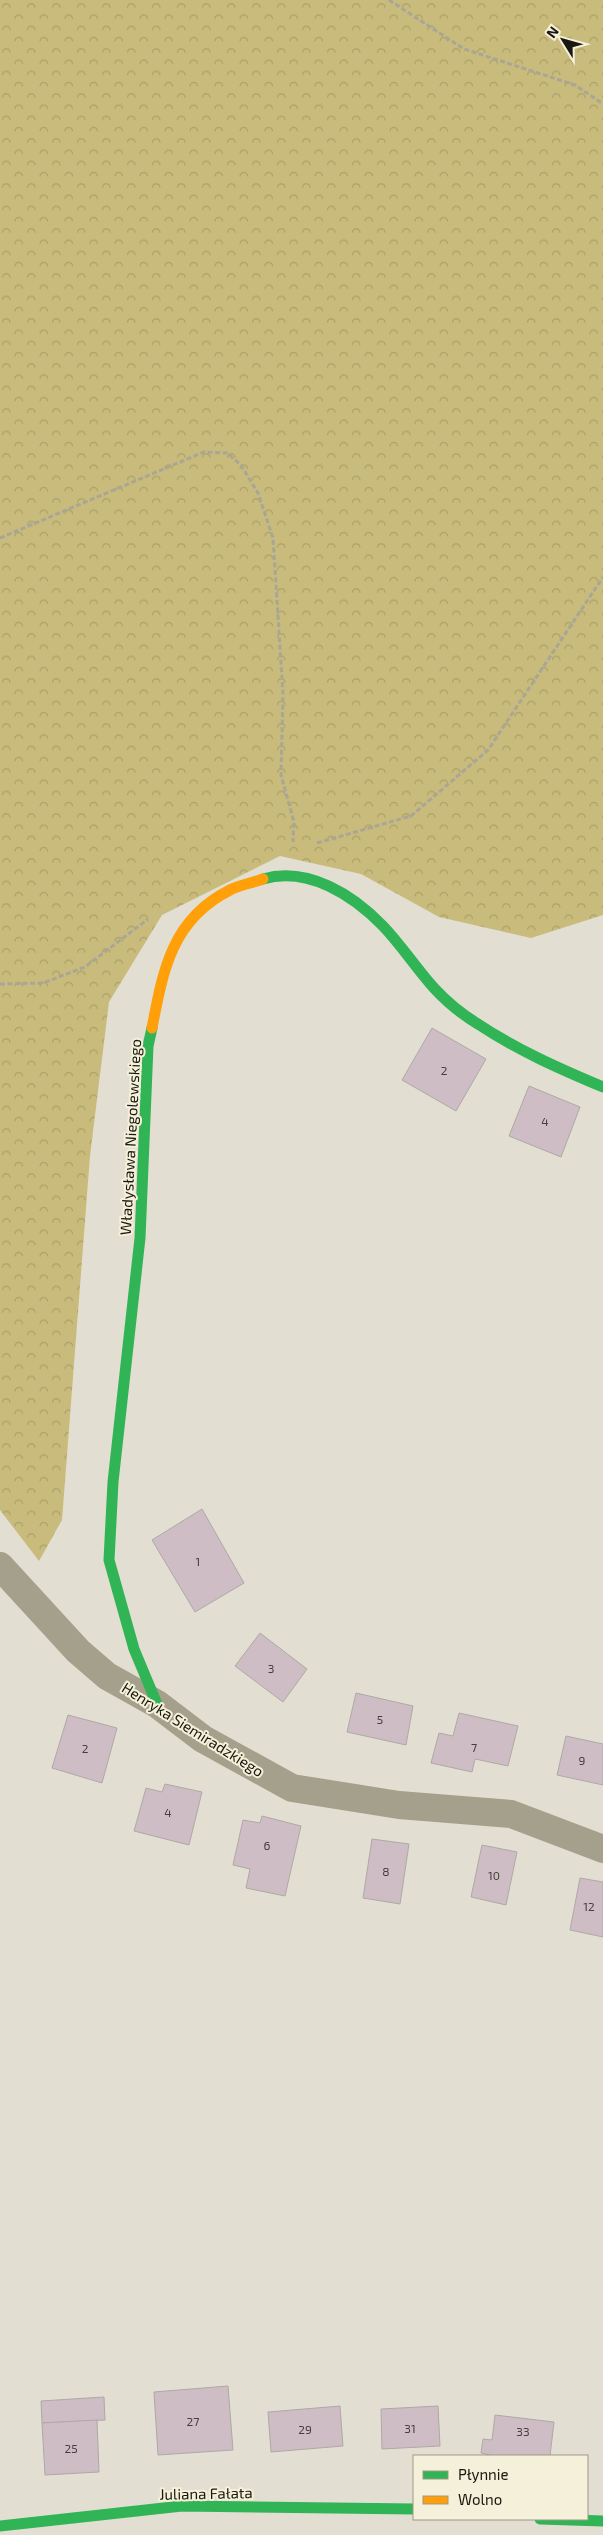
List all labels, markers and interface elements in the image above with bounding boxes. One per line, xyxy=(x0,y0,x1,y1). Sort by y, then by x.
north arrow xyxy=(538,15,588,65)
text: N xyxy=(542,23,562,41)
street label: Władysława Niegolewskiego xyxy=(116,1038,144,1236)
house number: 2 xyxy=(441,1063,448,1077)
house number: 4 xyxy=(541,1114,549,1128)
house number: 1 xyxy=(196,1554,200,1568)
house number: 3 xyxy=(268,1661,274,1675)
street label: Henryka Siemiradzkiego xyxy=(119,1678,267,1780)
house number: 5 xyxy=(377,1712,383,1726)
house number: 7 xyxy=(471,1740,477,1754)
house number: 2 xyxy=(82,1741,89,1755)
house number: 9 xyxy=(579,1753,586,1767)
house number: 4 xyxy=(164,1805,172,1819)
house number: 6 xyxy=(264,1838,271,1852)
house number: 8 xyxy=(382,1864,390,1878)
house number: 10 xyxy=(488,1868,500,1882)
house number: 12 xyxy=(583,1899,595,1913)
house number: 27 xyxy=(187,2414,199,2428)
house number: 31 xyxy=(404,2421,416,2435)
house number: 29 xyxy=(298,2422,312,2436)
house number: 33 xyxy=(516,2424,530,2438)
house number: 25 xyxy=(64,2441,78,2455)
legend xyxy=(413,2455,588,2520)
text: Płynnie xyxy=(458,2465,509,2483)
street label: Juliana Fałata xyxy=(159,2483,253,2503)
text: Wolno xyxy=(458,2490,502,2508)

